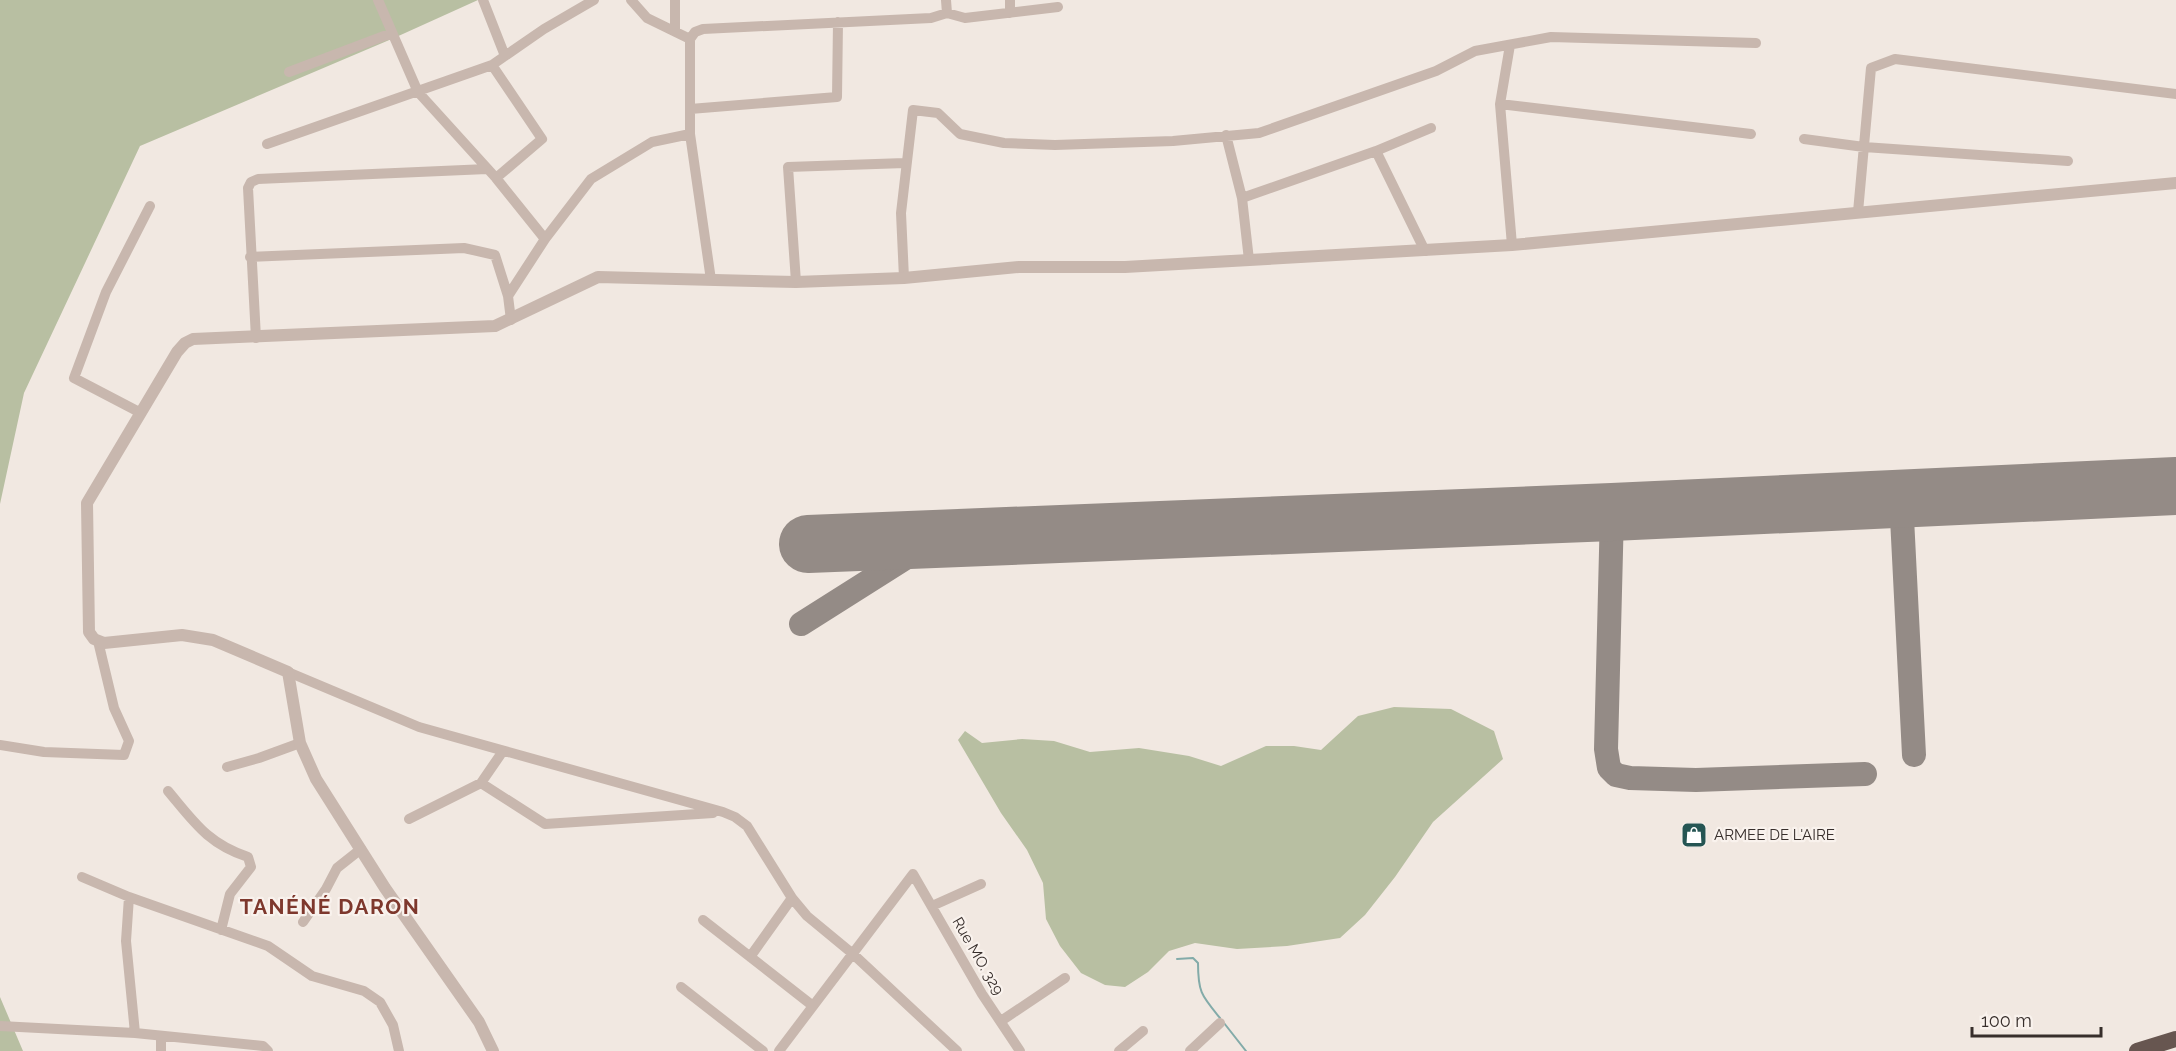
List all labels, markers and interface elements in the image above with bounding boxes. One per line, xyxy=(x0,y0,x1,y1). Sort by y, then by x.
shop icon: ARMEE DE L'AIRE xyxy=(1679,820,1709,850)
place label: ARMEE DE L'AIRE xyxy=(1714,826,1835,844)
district label: TANÉNÉ DARON xyxy=(240,894,420,919)
street label: Rue MO. 329 xyxy=(949,914,1008,998)
scale bar xyxy=(1972,1000,2101,1038)
text: 100 m xyxy=(1981,1010,2032,1031)

